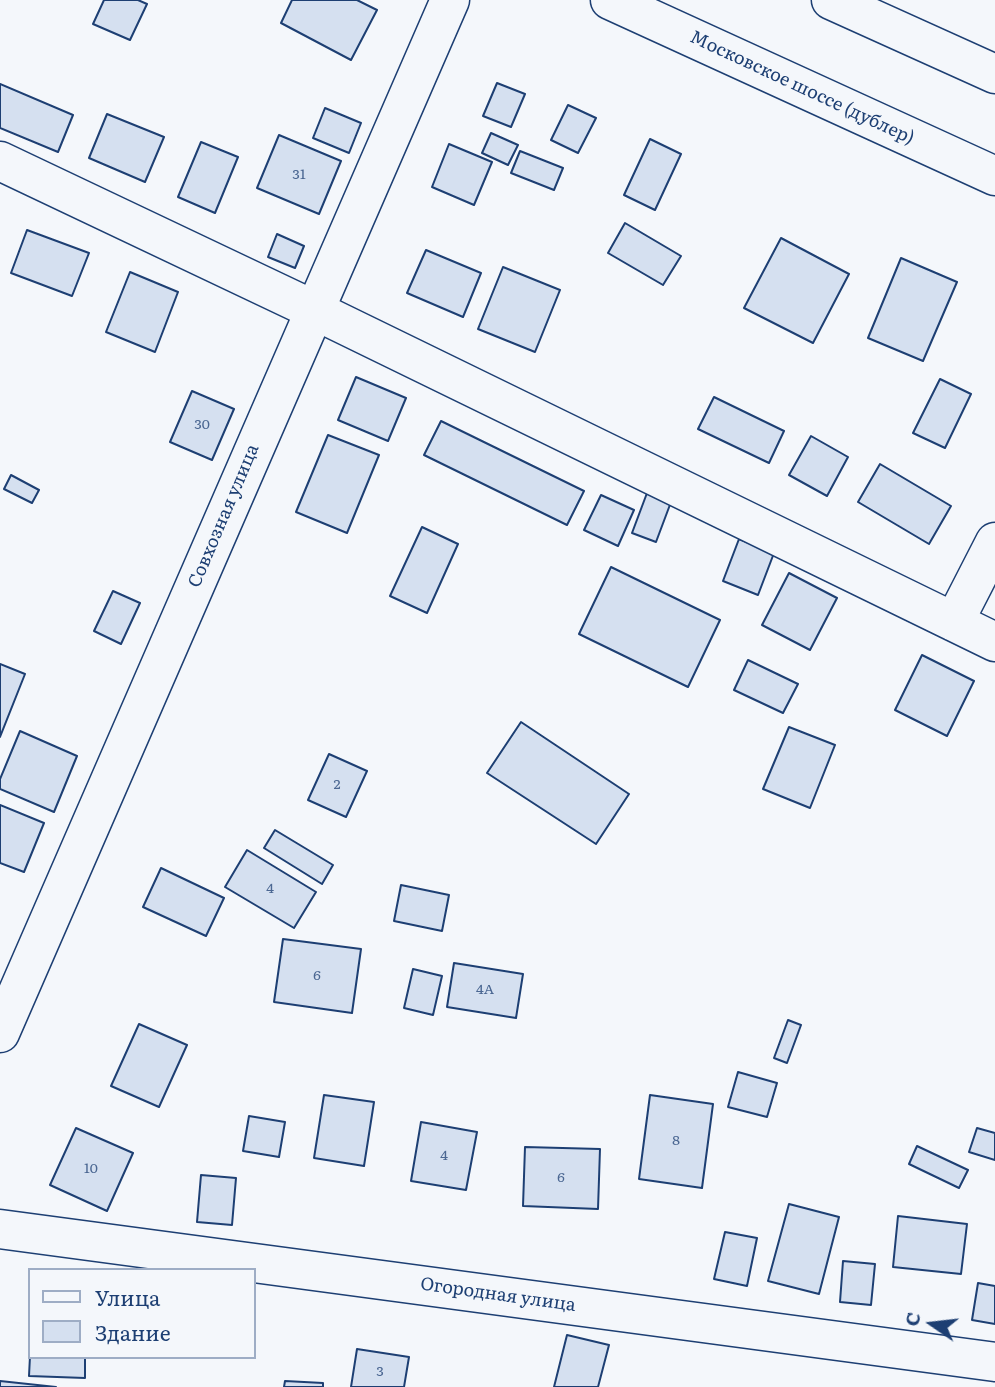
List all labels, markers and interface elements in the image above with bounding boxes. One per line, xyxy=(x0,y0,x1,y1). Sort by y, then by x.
street label: Московское шоссе (дублер) xyxy=(687,26,917,150)
house number: 31 xyxy=(292,167,306,183)
house number: 30 xyxy=(194,417,210,433)
street label: Совхозная улица xyxy=(184,441,264,591)
house number: 2 xyxy=(333,777,341,793)
house number: 4 xyxy=(266,881,274,897)
house number: 6 xyxy=(313,968,321,984)
house number: 4А xyxy=(476,982,494,998)
house number: 8 xyxy=(672,1133,680,1149)
house number: 4 xyxy=(440,1148,448,1164)
house number: 10 xyxy=(84,1161,98,1177)
house number: 6 xyxy=(557,1170,565,1186)
legend xyxy=(28,1268,256,1359)
street label: Огородная улица xyxy=(419,1273,577,1317)
text: Улица xyxy=(95,1281,160,1312)
north arrow xyxy=(897,1289,967,1359)
text: С xyxy=(896,1309,927,1329)
text: Здание xyxy=(95,1316,171,1347)
house number: 3 xyxy=(376,1364,384,1380)

